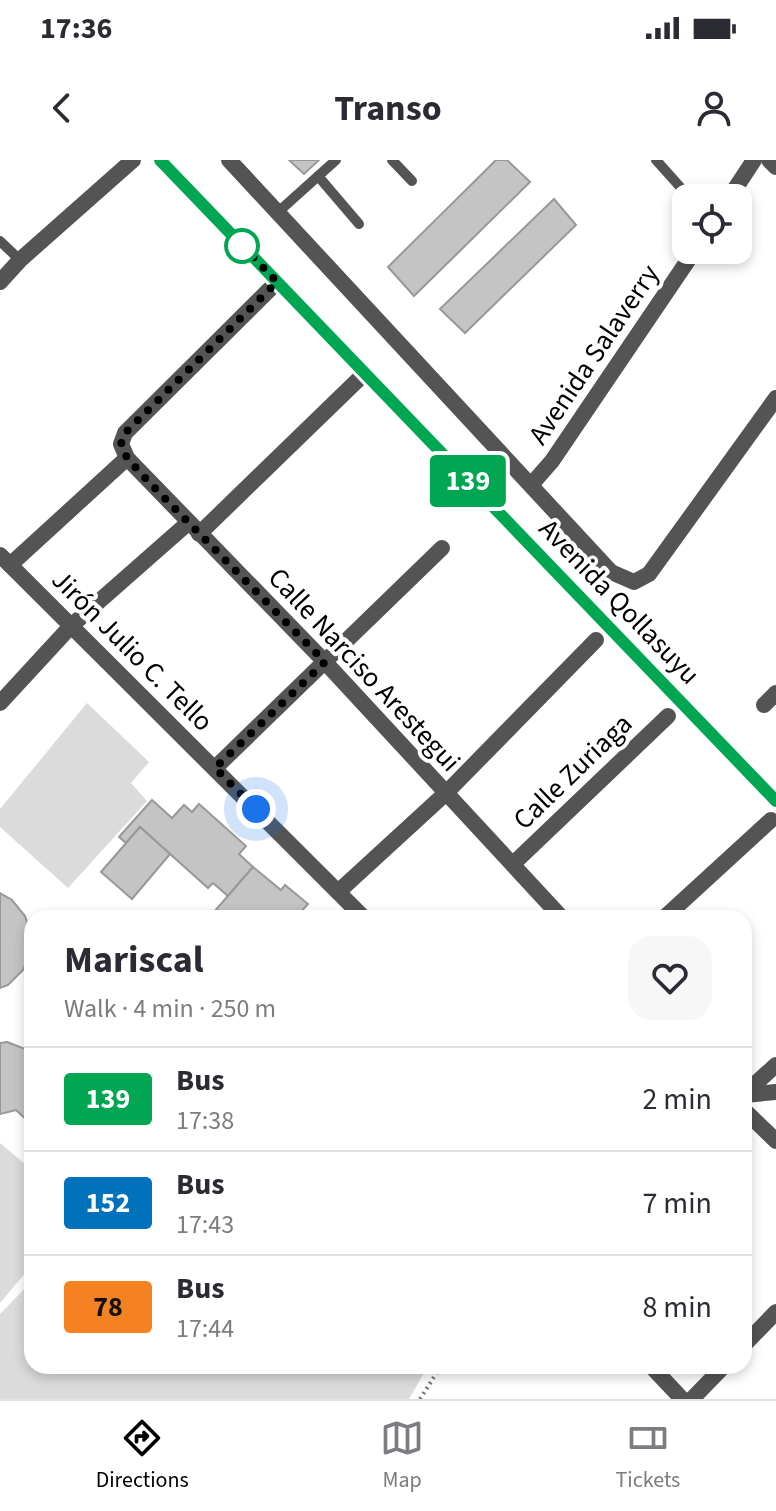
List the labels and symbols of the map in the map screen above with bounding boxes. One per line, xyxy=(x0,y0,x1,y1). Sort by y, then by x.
unlabelled marker xyxy=(225,229,259,263)
street label: Avenida Salaverry xyxy=(519,256,669,453)
line badge: 139 xyxy=(422,455,514,507)
street label: Avenida Qollasuyu xyxy=(530,510,709,694)
street label: Calle Narciso Arestegui xyxy=(259,559,470,781)
street label: Jirón Julio C. Tello xyxy=(42,561,222,741)
street label: Calle Zuriaga xyxy=(504,705,641,839)
your location xyxy=(236,789,276,829)

